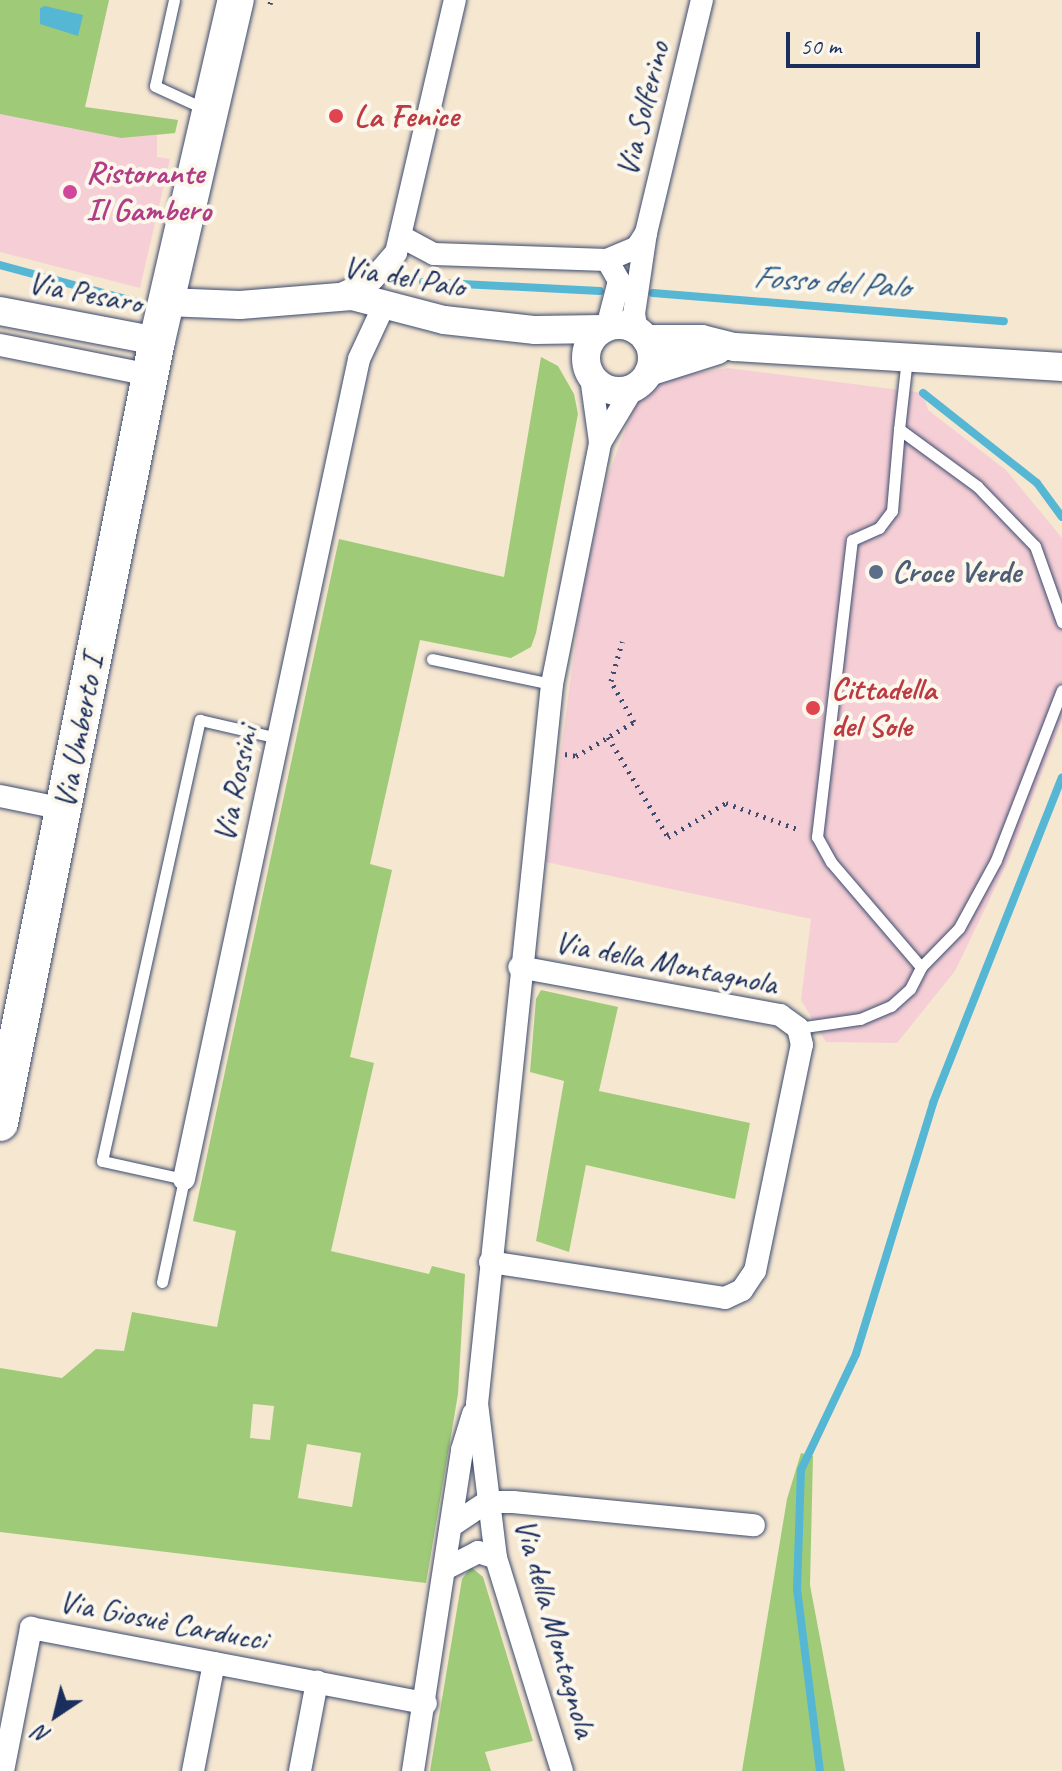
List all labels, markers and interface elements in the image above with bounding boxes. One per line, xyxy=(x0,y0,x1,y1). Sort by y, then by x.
scale bar xyxy=(790,16,984,66)
text: 50 m xyxy=(800,31,841,61)
street label: Via Solferino xyxy=(608,38,678,180)
place label: La Fenice xyxy=(354,97,458,135)
marker: La Fenice xyxy=(325,105,347,127)
place label: Ristorante Il Gambero xyxy=(86,155,209,230)
marker: Ristorante Il Gambero xyxy=(61,183,79,201)
street label: Via del Palo xyxy=(340,247,468,307)
water label: Fosso del Palo xyxy=(752,255,910,307)
street label: Via Pesaro xyxy=(26,263,144,323)
place label: Croce Verde xyxy=(892,553,1021,591)
marker: Croce Verde xyxy=(867,563,885,581)
street label: Via Umberto I xyxy=(45,652,113,812)
place label: Cittadella del Sole xyxy=(831,671,936,746)
marker: Cittadella del Sole xyxy=(802,697,824,719)
street label: Via Rossini xyxy=(205,722,267,846)
street label: Via della Montagnola xyxy=(552,923,780,1003)
street label: Via della Montagnola xyxy=(506,1514,604,1742)
street label: Via Giosuè Carducci xyxy=(56,1582,270,1660)
north arrow xyxy=(16,1675,96,1755)
text: N xyxy=(29,1719,56,1750)

